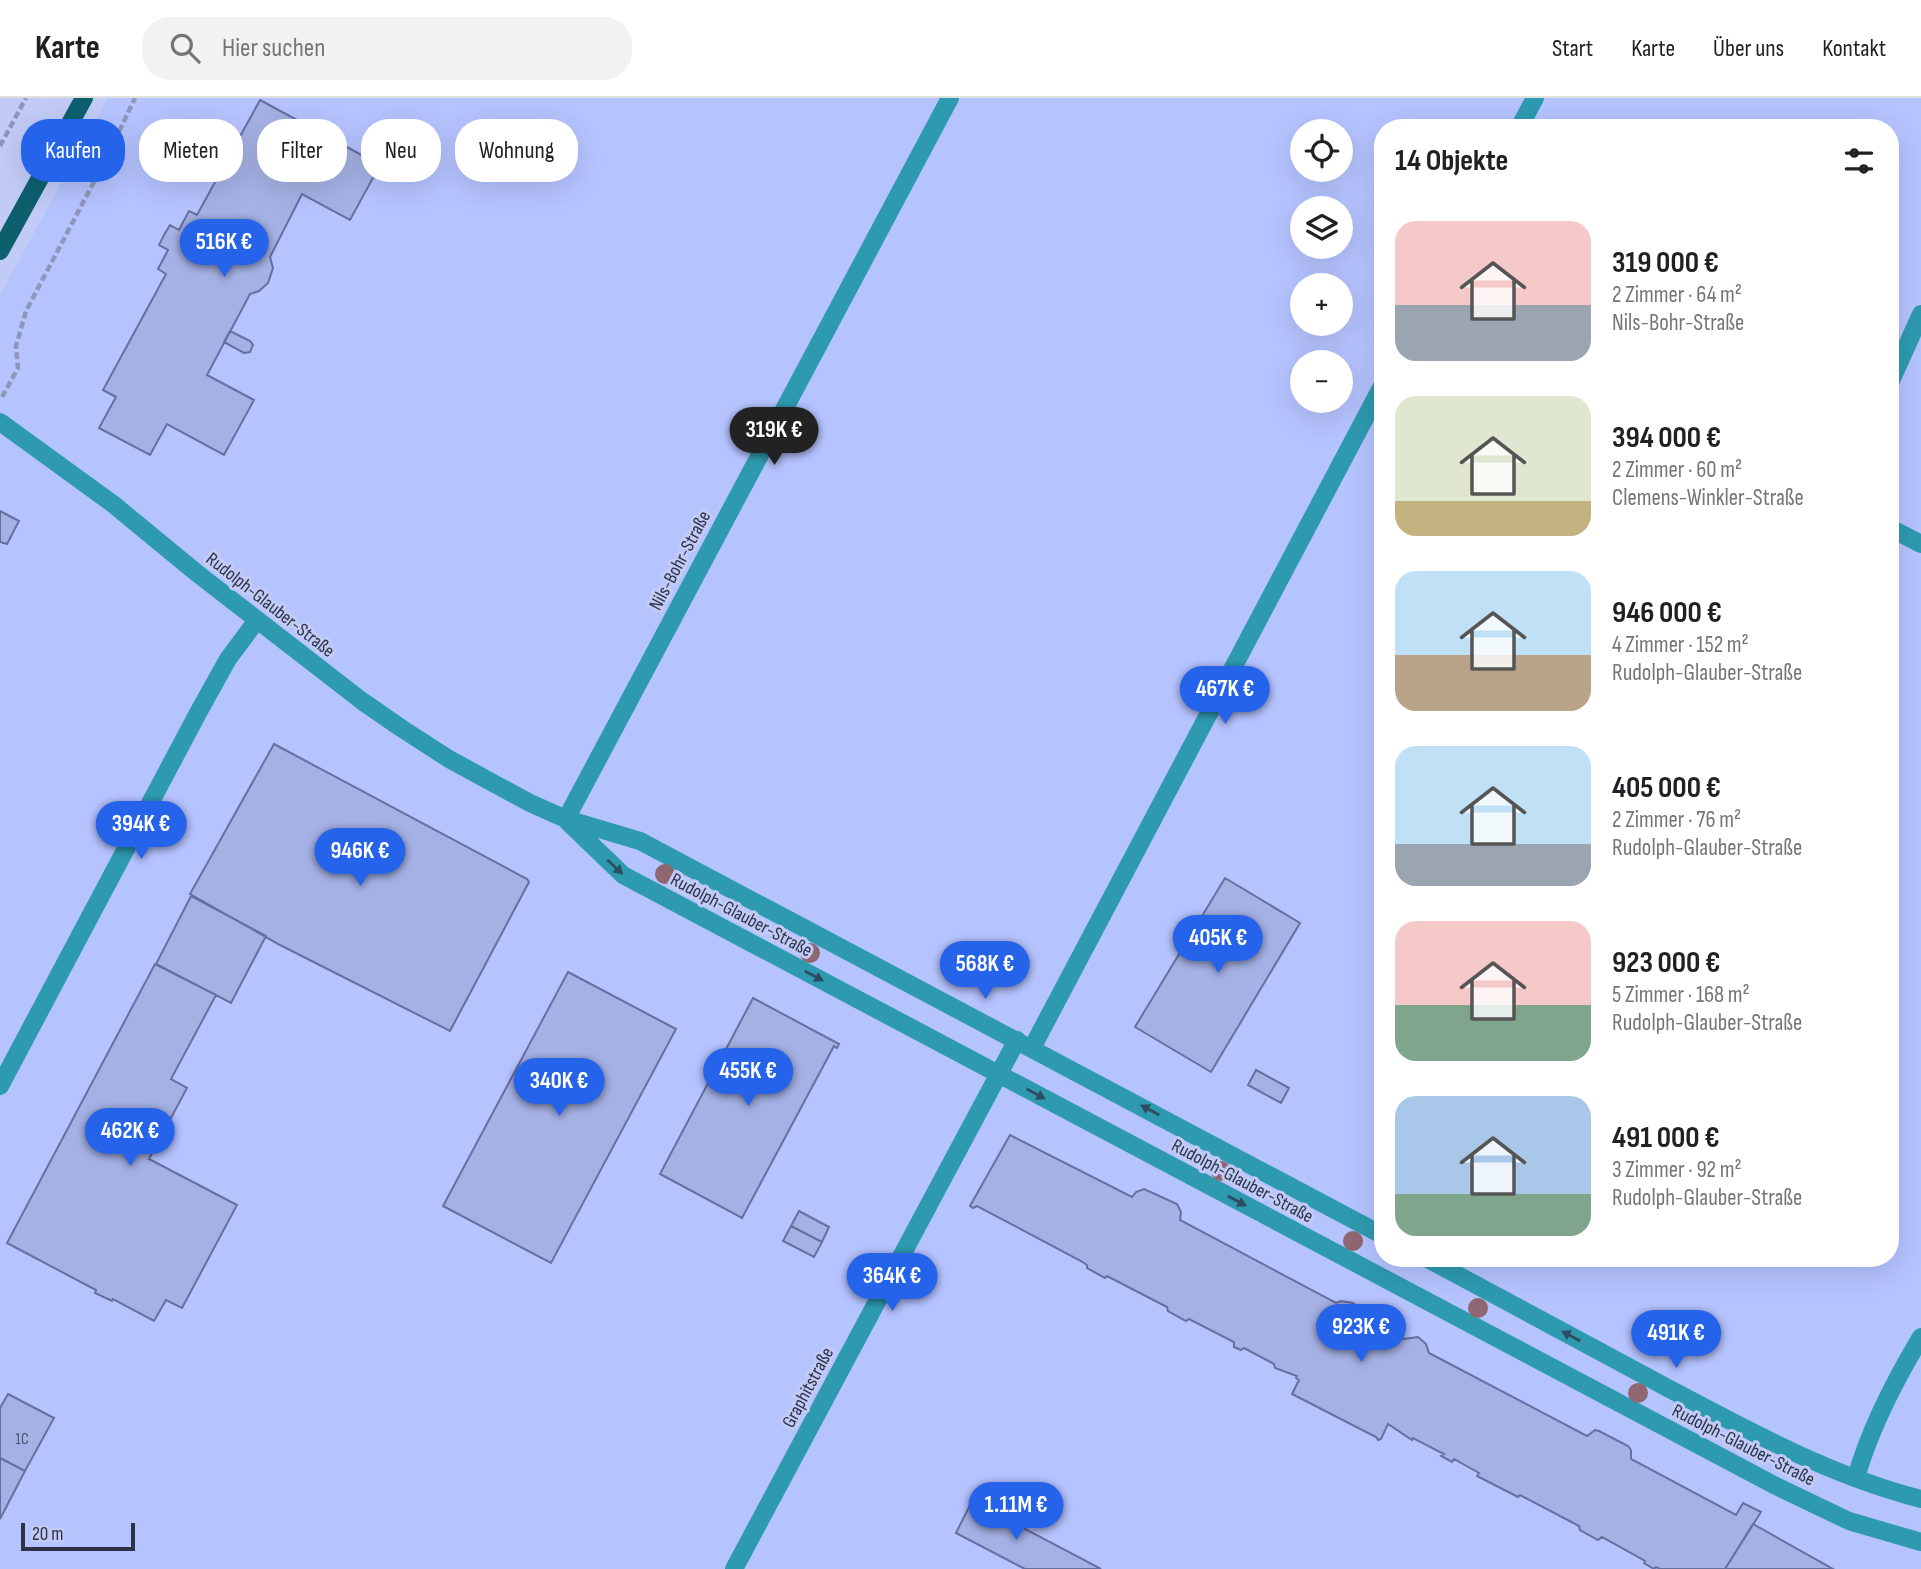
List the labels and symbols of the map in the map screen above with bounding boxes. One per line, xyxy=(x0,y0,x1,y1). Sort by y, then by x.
pin: 516K € xyxy=(167,220,281,279)
pin: 319K € xyxy=(717,408,831,467)
street label: Nils-Bohr-Straße xyxy=(645,507,716,614)
street label: Rudolph-Glauber-Straße xyxy=(201,548,339,663)
pin: 467K € xyxy=(1168,666,1282,726)
pin: 394K € xyxy=(84,802,198,861)
pin: 946K € xyxy=(303,828,417,888)
one-way arrow xyxy=(606,858,623,874)
street label: Rudolph-Glauber-Straße xyxy=(667,868,816,962)
pin: 405K € xyxy=(1161,916,1275,975)
pin: 568K € xyxy=(928,942,1042,1001)
one-way arrow xyxy=(804,970,824,982)
pin: 455K € xyxy=(691,1048,805,1108)
pin: 340K € xyxy=(502,1058,616,1118)
one-way arrow xyxy=(1027,1088,1047,1100)
one-way arrow xyxy=(1139,1105,1159,1117)
pin: 462K € xyxy=(73,1108,187,1168)
street label: Rudolph-Glauber-Straße xyxy=(1168,1134,1317,1228)
one-way arrow xyxy=(1228,1194,1248,1206)
pin: 364K € xyxy=(835,1254,949,1313)
pin: 923K € xyxy=(1304,1304,1418,1364)
pin: 491K € xyxy=(1619,1310,1733,1370)
one-way arrow xyxy=(1562,1330,1581,1342)
street label: Graphitstraße xyxy=(778,1344,839,1432)
street label: Rudolph-Glauber-Straße xyxy=(1668,1399,1819,1491)
house number: 1C xyxy=(15,1430,29,1449)
pin: 1.11M € xyxy=(951,1482,1081,1542)
scale bar xyxy=(21,1520,135,1552)

